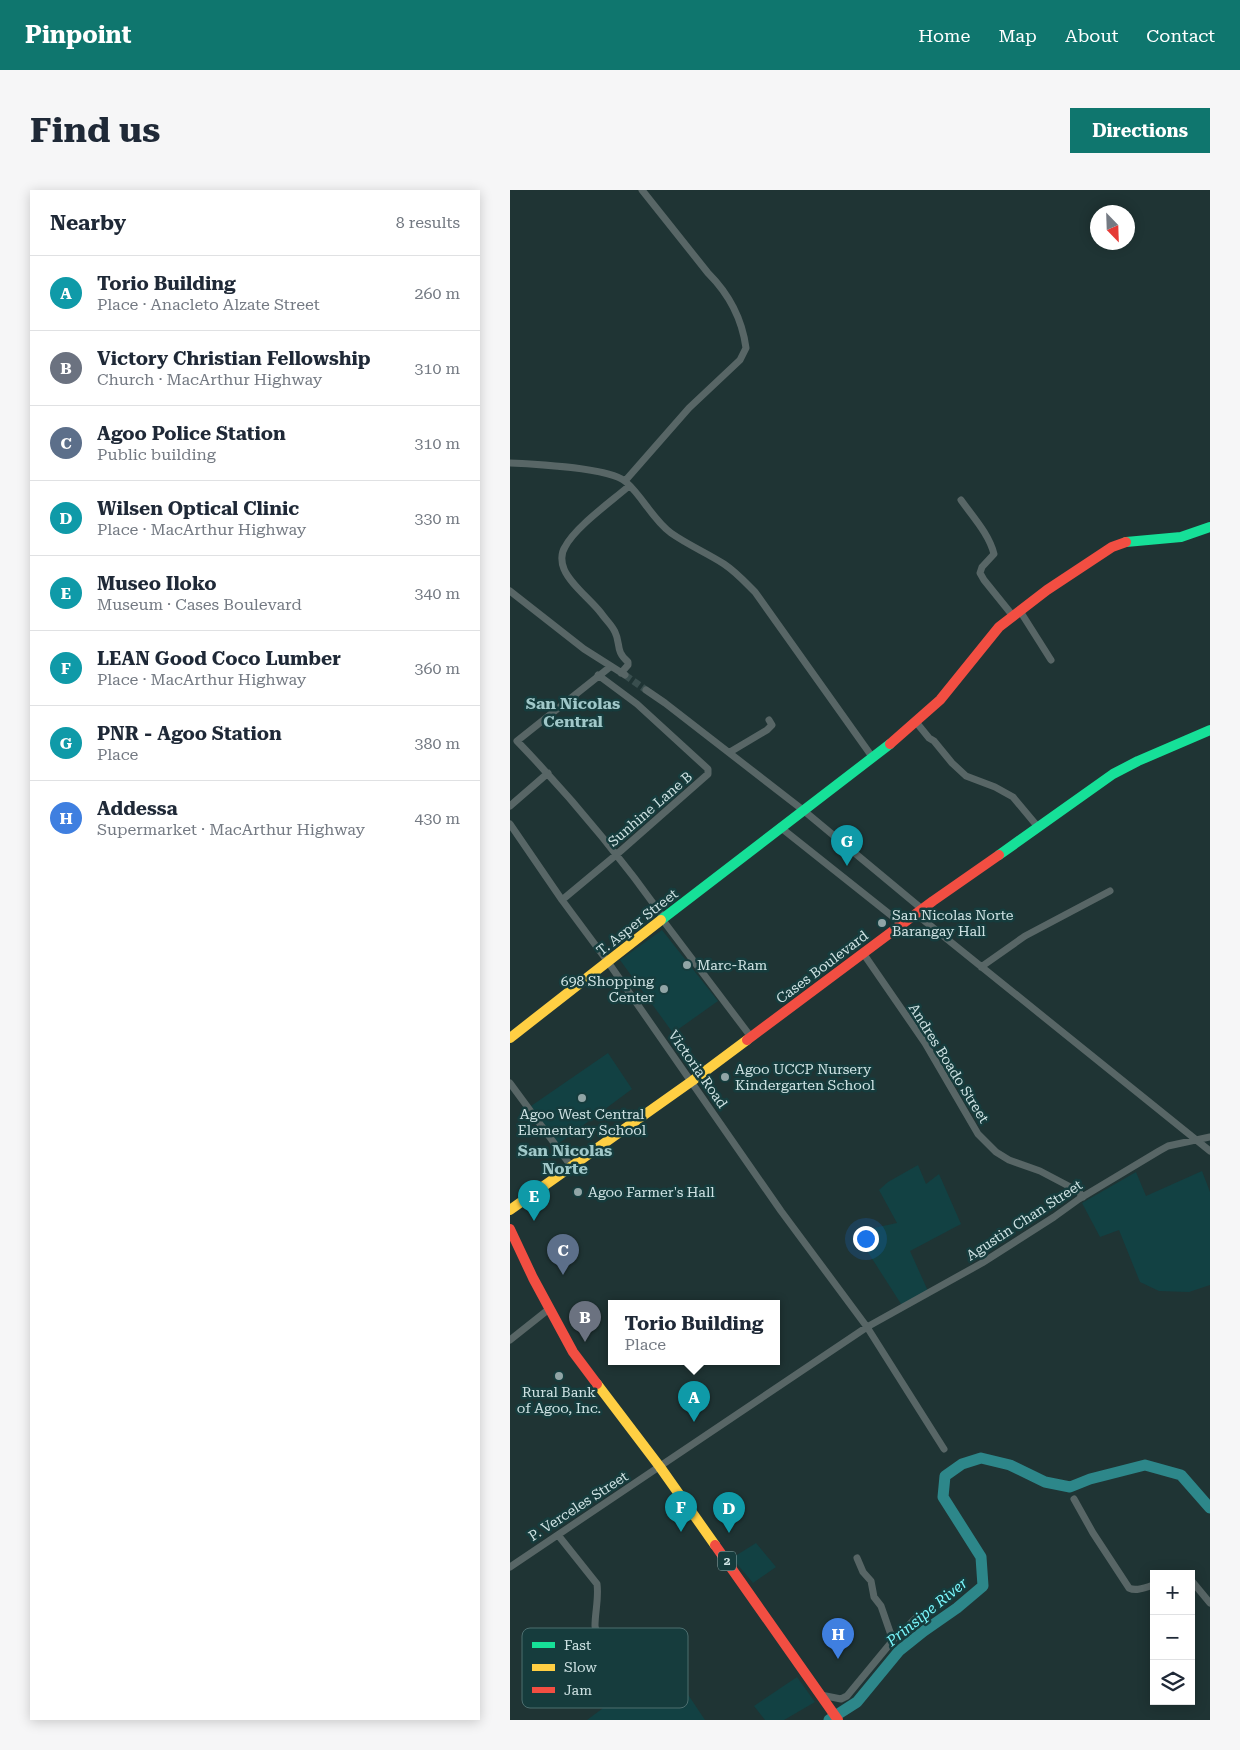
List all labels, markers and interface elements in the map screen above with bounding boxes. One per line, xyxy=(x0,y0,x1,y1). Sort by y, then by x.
text: Pinpoint xyxy=(25,21,131,49)
text: Home xyxy=(918,25,970,46)
text: Map xyxy=(998,25,1037,46)
text: About xyxy=(1065,25,1118,46)
text: Contact xyxy=(1146,25,1215,46)
button: Directions xyxy=(1070,108,1210,153)
text: Find us xyxy=(30,110,160,151)
north arrow xyxy=(1090,205,1135,250)
text: Nearby xyxy=(50,211,126,235)
text: 8 results xyxy=(396,213,460,232)
text: Torio Building xyxy=(97,272,236,295)
text: A xyxy=(60,284,72,303)
text: 260 m xyxy=(414,284,460,303)
text: Place · Anacleto Alzate Street xyxy=(97,295,320,314)
text: Victory Christian Fellowship xyxy=(97,347,371,370)
text: B xyxy=(60,359,72,378)
text: 310 m xyxy=(414,359,460,378)
text: Church · MacArthur Highway xyxy=(97,370,322,389)
text: Agoo Police Station xyxy=(97,422,286,445)
text: C xyxy=(60,434,72,453)
text: 310 m xyxy=(414,434,460,453)
text: Public building xyxy=(97,445,216,464)
text: Wilsen Optical Clinic xyxy=(97,497,299,520)
text: D xyxy=(60,509,72,528)
text: 330 m xyxy=(414,509,460,528)
text: Place · MacArthur Highway xyxy=(97,520,306,539)
text: Museo Iloko xyxy=(97,572,217,595)
text: E xyxy=(61,584,71,603)
text: 340 m xyxy=(414,584,460,603)
text: Museum · Cases Boulevard xyxy=(97,595,302,614)
text: LEAN Good Coco Lumber xyxy=(97,647,341,670)
text: F xyxy=(61,659,71,678)
text: 360 m xyxy=(414,659,460,678)
text: Place · MacArthur Highway xyxy=(97,670,306,689)
district label: San Nicolas Central xyxy=(526,694,620,731)
text: PNR - Agoo Station xyxy=(97,722,282,745)
text: G xyxy=(60,734,72,753)
text: 380 m xyxy=(414,734,460,753)
text: Place xyxy=(97,745,138,764)
street label: Sunhine Lane B xyxy=(605,768,695,850)
text: Addessa xyxy=(97,797,178,820)
text: H xyxy=(59,809,73,828)
text: 430 m xyxy=(414,809,460,828)
text: Supermarket · MacArthur Highway xyxy=(97,820,365,839)
pin: G xyxy=(831,825,863,866)
street label: T. Asper Street xyxy=(593,885,681,959)
place label: San Nicolas Norte Barangay Hall xyxy=(892,907,1014,939)
marker: San Nicolas Norte Barangay Hall xyxy=(876,917,888,929)
street label: Cases Boulevard xyxy=(773,927,871,1007)
place label: Marc-Ram xyxy=(697,957,768,973)
marker: Marc-Ram xyxy=(681,959,693,971)
place label: 698 Shopping Center xyxy=(561,973,654,1005)
marker: 698 Shopping Center xyxy=(658,983,670,995)
street label: Andres Boado Street xyxy=(906,1000,992,1126)
street label: Victoria Road xyxy=(665,1027,731,1111)
place label: Agoo UCCP Nursery Kindergarten School xyxy=(735,1061,876,1093)
marker: Agoo UCCP Nursery Kindergarten School xyxy=(719,1071,731,1083)
marker: Agoo West Central Elementary School xyxy=(576,1092,588,1104)
place label: Agoo West Central Elementary School xyxy=(518,1106,647,1138)
district label: San Nicolas Norte xyxy=(518,1141,612,1178)
street label: Agustin Chan Street xyxy=(963,1177,1085,1263)
pin: E xyxy=(518,1180,550,1221)
place label: Agoo Farmer's Hall xyxy=(588,1184,715,1200)
marker: Agoo Farmer's Hall xyxy=(572,1186,584,1198)
your location xyxy=(853,1226,879,1252)
pin: C xyxy=(547,1234,579,1275)
popup xyxy=(608,1300,780,1365)
pin: B xyxy=(569,1301,601,1342)
text: Torio Building xyxy=(625,1312,763,1335)
text: Place xyxy=(625,1335,666,1354)
marker: Rural Bank of Agoo, Inc. xyxy=(553,1370,565,1382)
pin: A xyxy=(678,1381,710,1422)
place label: Rural Bank of Agoo, Inc. xyxy=(517,1384,601,1416)
street label: P. Verceles Street xyxy=(525,1468,631,1544)
pin: F xyxy=(665,1491,697,1532)
pin: D xyxy=(713,1492,745,1533)
road number: 2 xyxy=(718,1552,736,1570)
map controls xyxy=(1150,1570,1195,1705)
button: + xyxy=(1150,1570,1195,1615)
water label: Prinsipe River xyxy=(882,1573,972,1651)
button: − xyxy=(1150,1615,1195,1660)
pin: H xyxy=(822,1618,854,1659)
legend xyxy=(522,1628,688,1708)
text: Fast xyxy=(564,1637,591,1653)
text: Slow xyxy=(564,1659,597,1675)
button: layers xyxy=(1150,1660,1195,1705)
text: Jam xyxy=(564,1682,592,1698)

